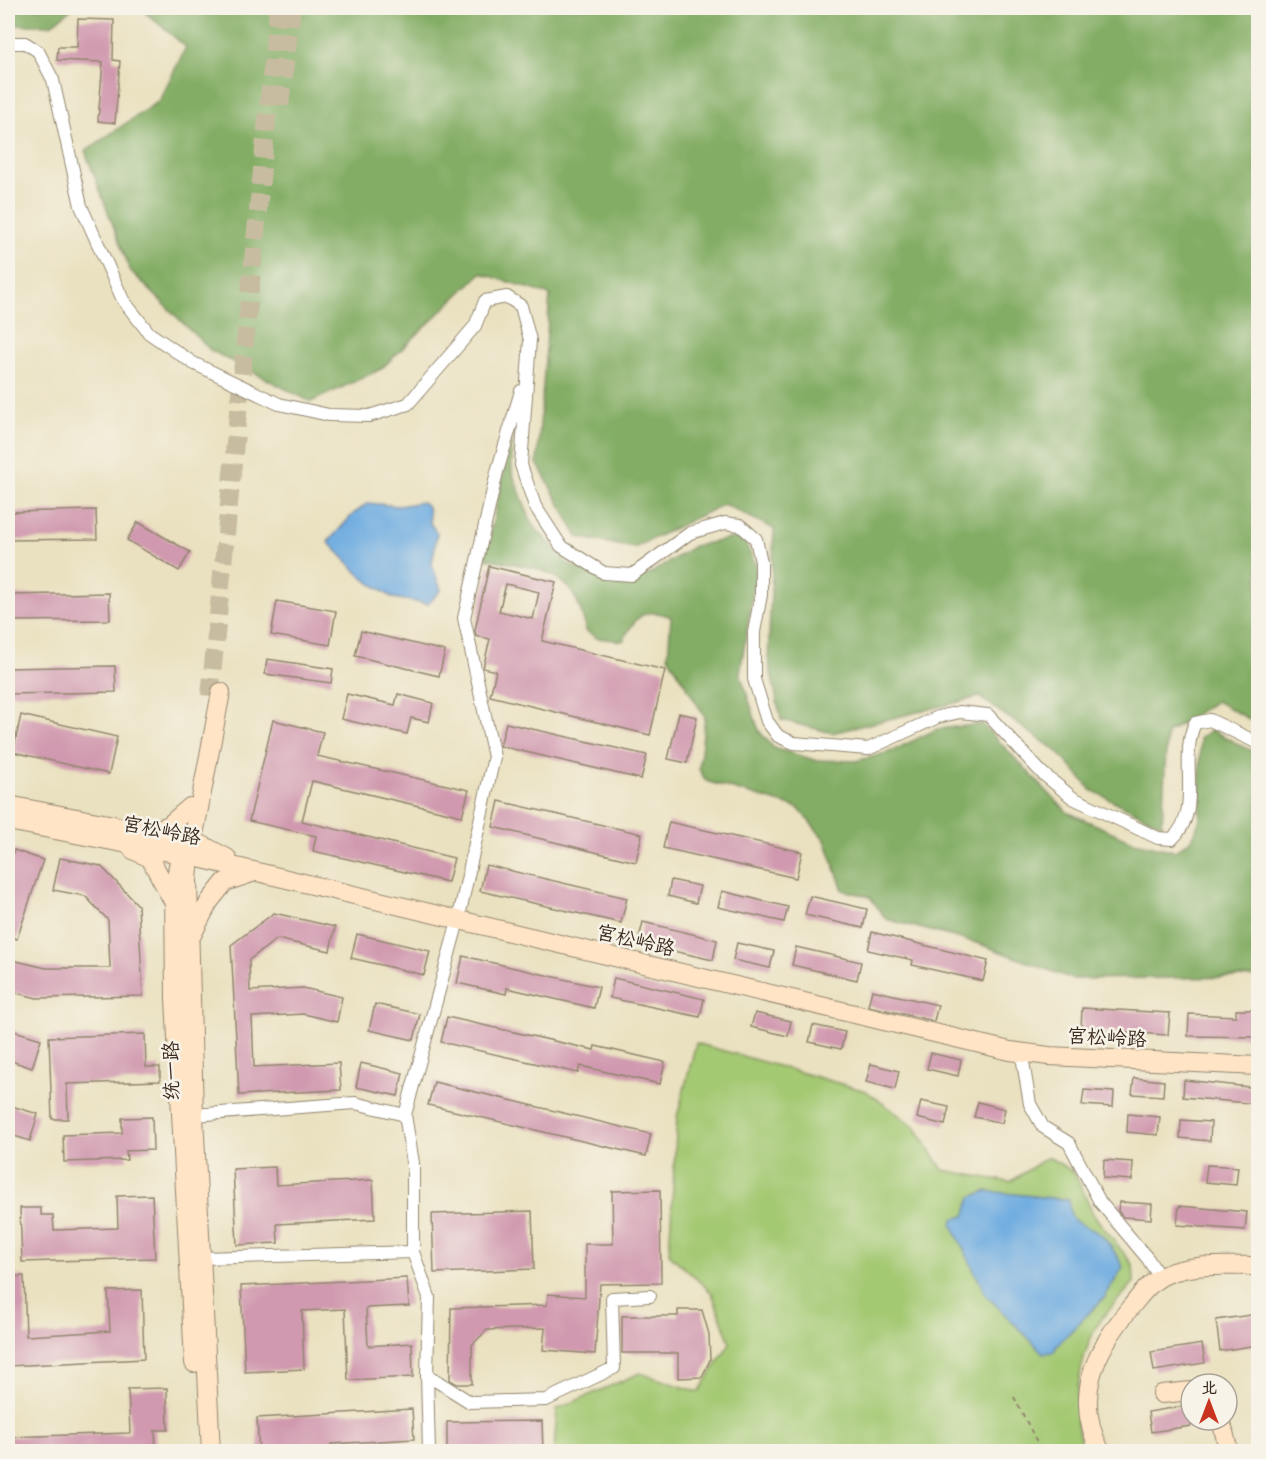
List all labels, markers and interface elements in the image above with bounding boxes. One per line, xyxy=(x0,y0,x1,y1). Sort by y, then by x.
street label: 宫松岭路 xyxy=(120,807,205,852)
street label: 宫松岭路 xyxy=(594,915,679,963)
street label: 宫松岭路 xyxy=(1066,1019,1149,1053)
street label: 统一路 xyxy=(154,1040,186,1101)
north arrow xyxy=(1179,1372,1239,1432)
text: 北 xyxy=(1201,1374,1217,1398)

